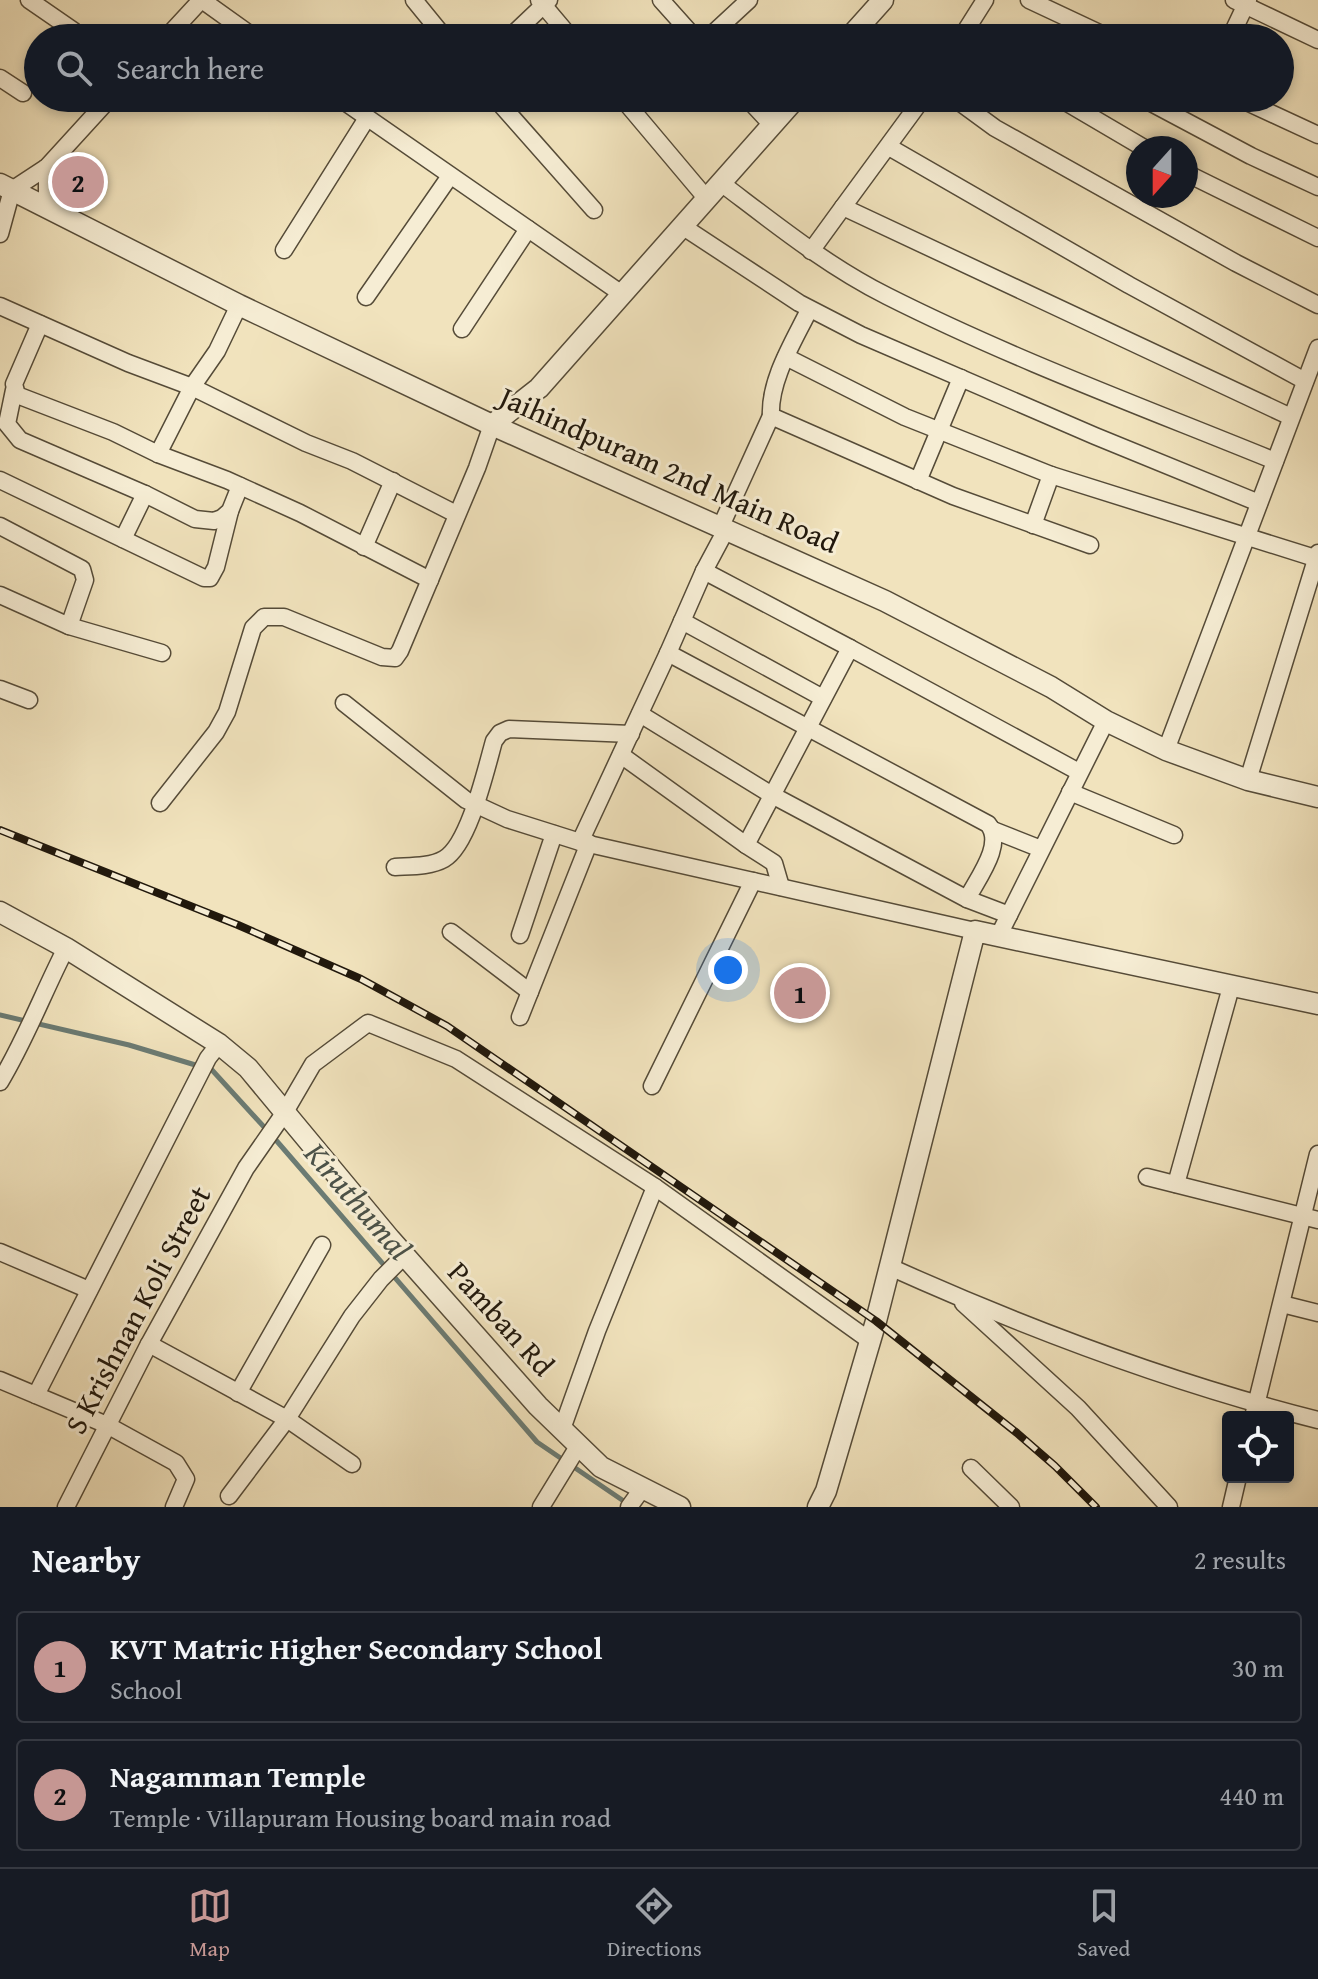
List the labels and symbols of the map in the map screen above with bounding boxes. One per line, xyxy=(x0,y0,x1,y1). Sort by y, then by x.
north arrow xyxy=(1126,136,1198,208)
pin: 2 xyxy=(52,152,104,212)
street label: Jaihindpuram 2nd Main Road xyxy=(489,373,846,564)
your location xyxy=(708,950,748,990)
pin: 1 xyxy=(774,963,826,1023)
water label: Kiruthumal xyxy=(293,1131,423,1270)
street label: S Krishnan Koli Street xyxy=(53,1177,221,1441)
street label: Pamban Rd xyxy=(438,1251,565,1386)

